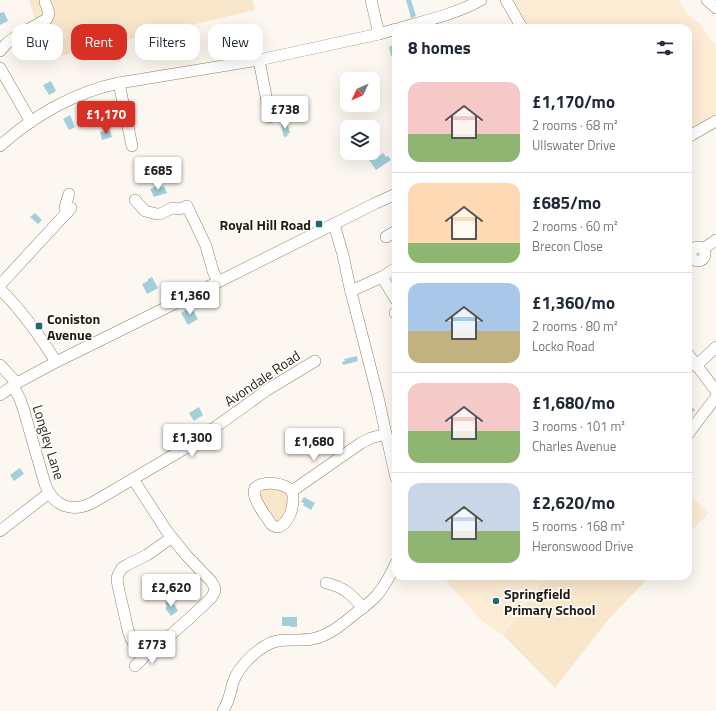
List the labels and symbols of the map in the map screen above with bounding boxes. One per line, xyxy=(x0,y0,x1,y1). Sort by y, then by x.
north arrow xyxy=(340,72,380,112)
pin: £738 xyxy=(261,96,309,130)
pin: £1,170 xyxy=(73,101,139,135)
pin: £685 xyxy=(134,157,182,191)
place label: Royal Hill Road xyxy=(220,214,311,235)
marker: Royal Hill Road xyxy=(314,219,324,229)
pin: £1,360 xyxy=(157,282,223,316)
place label: Coniston Avenue xyxy=(47,308,100,345)
marker: Coniston Avenue xyxy=(34,321,44,331)
street label: Avondale Road xyxy=(220,345,304,411)
street label: Longley Lane xyxy=(28,402,70,482)
pin: £1,300 xyxy=(159,424,225,458)
pin: £1,680 xyxy=(281,428,347,462)
pin: £2,620 xyxy=(138,574,204,608)
place label: Springfield Primary School xyxy=(504,583,596,620)
marker: Springfield Primary School xyxy=(491,596,501,606)
pin: £773 xyxy=(128,631,176,665)

